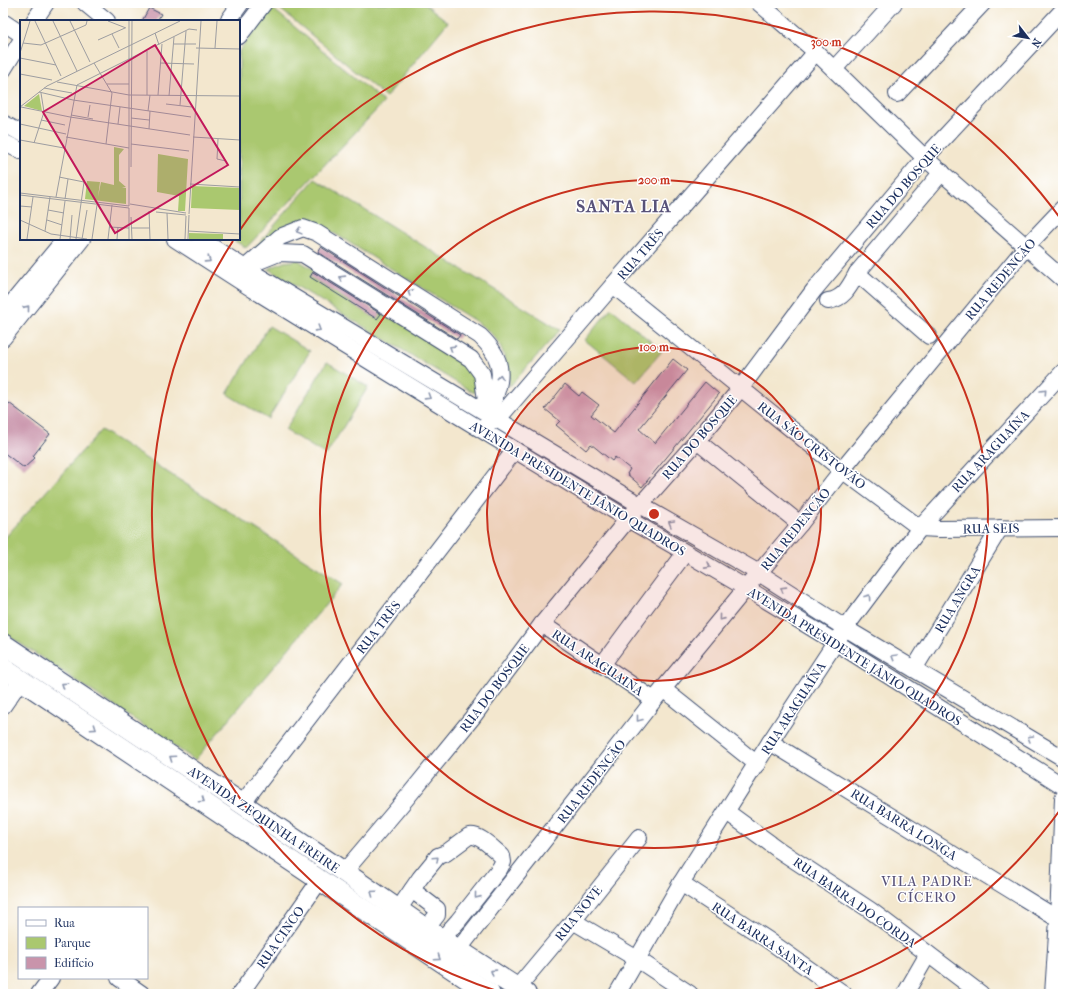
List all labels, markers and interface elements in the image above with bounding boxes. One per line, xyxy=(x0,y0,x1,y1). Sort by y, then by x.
north arrow xyxy=(1008,18,1048,58)
inset map xyxy=(20,20,240,240)
text: 300 m xyxy=(811,35,842,50)
text: N xyxy=(1028,36,1044,50)
street label: RUA DO BOSQUE xyxy=(863,141,944,232)
text: 200 m xyxy=(638,173,671,187)
district label: SANTA LIA xyxy=(576,196,672,216)
street label: RUA TRÊS xyxy=(614,225,667,283)
one-way arrow xyxy=(295,226,302,235)
street label: RUA REDENCÃO xyxy=(962,235,1039,323)
one-way arrow xyxy=(204,255,211,263)
one-way arrow xyxy=(339,276,346,283)
one-way arrow xyxy=(408,290,415,297)
one-way arrow xyxy=(23,305,30,312)
one-way arrow xyxy=(314,325,321,332)
text: 100 m xyxy=(639,340,670,354)
one-way arrow xyxy=(449,345,456,353)
one-way arrow xyxy=(495,374,504,380)
one-way arrow xyxy=(1039,390,1046,397)
street label: RUA DO BOSQUE xyxy=(659,392,740,483)
one-way arrow xyxy=(424,393,431,400)
street label: RUA SÃO CRISTOVÃO xyxy=(755,399,869,492)
street label: RUA ARAGUAÍNA xyxy=(948,407,1033,496)
street label: AVENIDA PRESIDENTE JÂNIO QUADROS xyxy=(466,417,689,559)
street label: RUA REDENCÃO xyxy=(757,485,833,574)
centre of rings xyxy=(647,507,661,521)
one-way arrow xyxy=(668,521,675,528)
street label: RUA SEIS xyxy=(963,521,1020,536)
one-way arrow xyxy=(703,561,711,568)
street label: RUA ANGRA xyxy=(932,563,984,635)
street label: AVENIDA PRESIDENTE JÂNIO QUADROS xyxy=(744,584,965,729)
one-way arrow xyxy=(780,586,787,594)
one-way arrow xyxy=(864,594,871,601)
street label: RUA TRÊS xyxy=(353,598,404,657)
one-way arrow xyxy=(719,613,726,620)
street label: RUA ARAGUAINA xyxy=(549,626,647,699)
street label: RUA DO BOSQUE xyxy=(456,641,533,735)
one-way arrow xyxy=(891,655,898,662)
street label: RUA ARAGUAÍNA xyxy=(758,659,829,757)
one-way arrow xyxy=(62,683,69,690)
one-way arrow xyxy=(637,714,644,721)
one-way arrow xyxy=(89,723,96,730)
street label: RUA REDENCÃO xyxy=(554,736,629,826)
one-way arrow xyxy=(1027,736,1034,743)
one-way arrow xyxy=(170,755,177,762)
street label: AVENIDA ZEQUINHA FREIRE xyxy=(184,762,342,876)
street label: RUA BARRA LONGA xyxy=(848,786,960,864)
one-way arrow xyxy=(197,796,204,803)
one-way arrow xyxy=(548,827,555,834)
street label: RUA BARRA DO CORDA xyxy=(790,854,920,951)
one-way arrow xyxy=(431,857,439,864)
district label: VILA PADRE CÍCERO xyxy=(880,873,973,906)
street label: RUA NOVE xyxy=(552,883,605,944)
one-way arrow xyxy=(370,890,377,898)
one-way arrow xyxy=(475,892,482,899)
street label: RUA BARRA SANTA xyxy=(709,899,817,978)
street label: RUA CINCO xyxy=(253,903,307,971)
legend xyxy=(18,907,148,979)
text: Rua xyxy=(54,916,75,930)
text: Parque xyxy=(54,936,91,950)
one-way arrow xyxy=(433,954,440,961)
text: Edifício xyxy=(54,956,94,970)
one-way arrow xyxy=(490,970,497,977)

